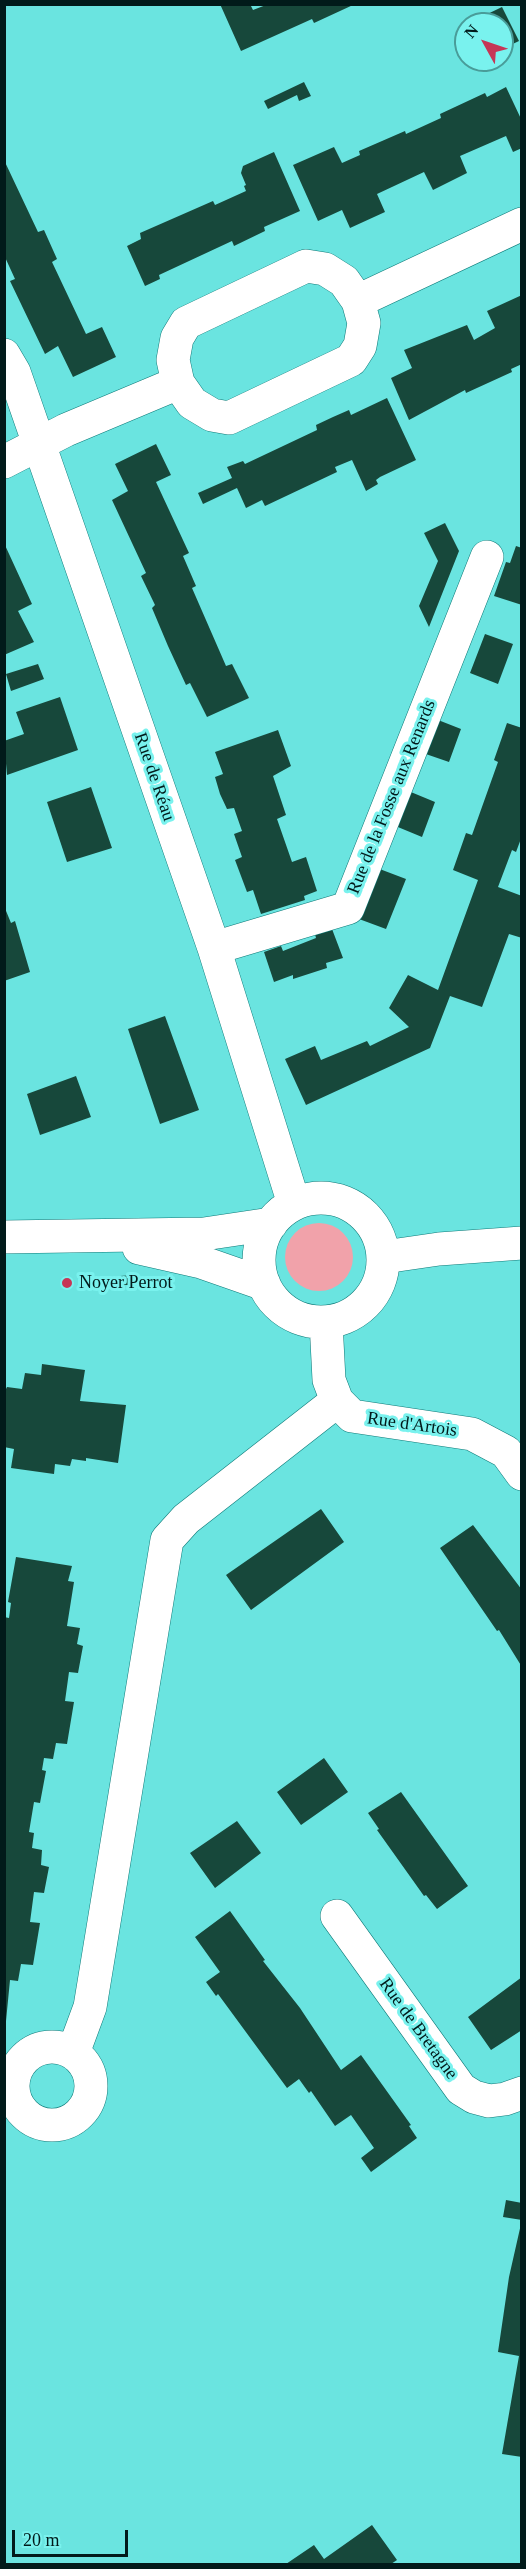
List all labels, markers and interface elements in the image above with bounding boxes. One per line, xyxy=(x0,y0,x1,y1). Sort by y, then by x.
north arrow xyxy=(454,12,514,72)
text: N xyxy=(461,22,482,41)
street label: Rue de la Fosse aux Renards xyxy=(343,697,441,897)
street label: Rue de Réau xyxy=(129,730,179,824)
place label: Noyer Perrot xyxy=(79,1272,172,1294)
marker: Noyer Perrot xyxy=(60,1276,74,1290)
street label: Rue d'Artois xyxy=(366,1408,458,1442)
street label: Rue de Bretagne xyxy=(374,1974,462,2084)
scale bar xyxy=(15,2518,130,2556)
text: 20 m xyxy=(23,2530,60,2550)

